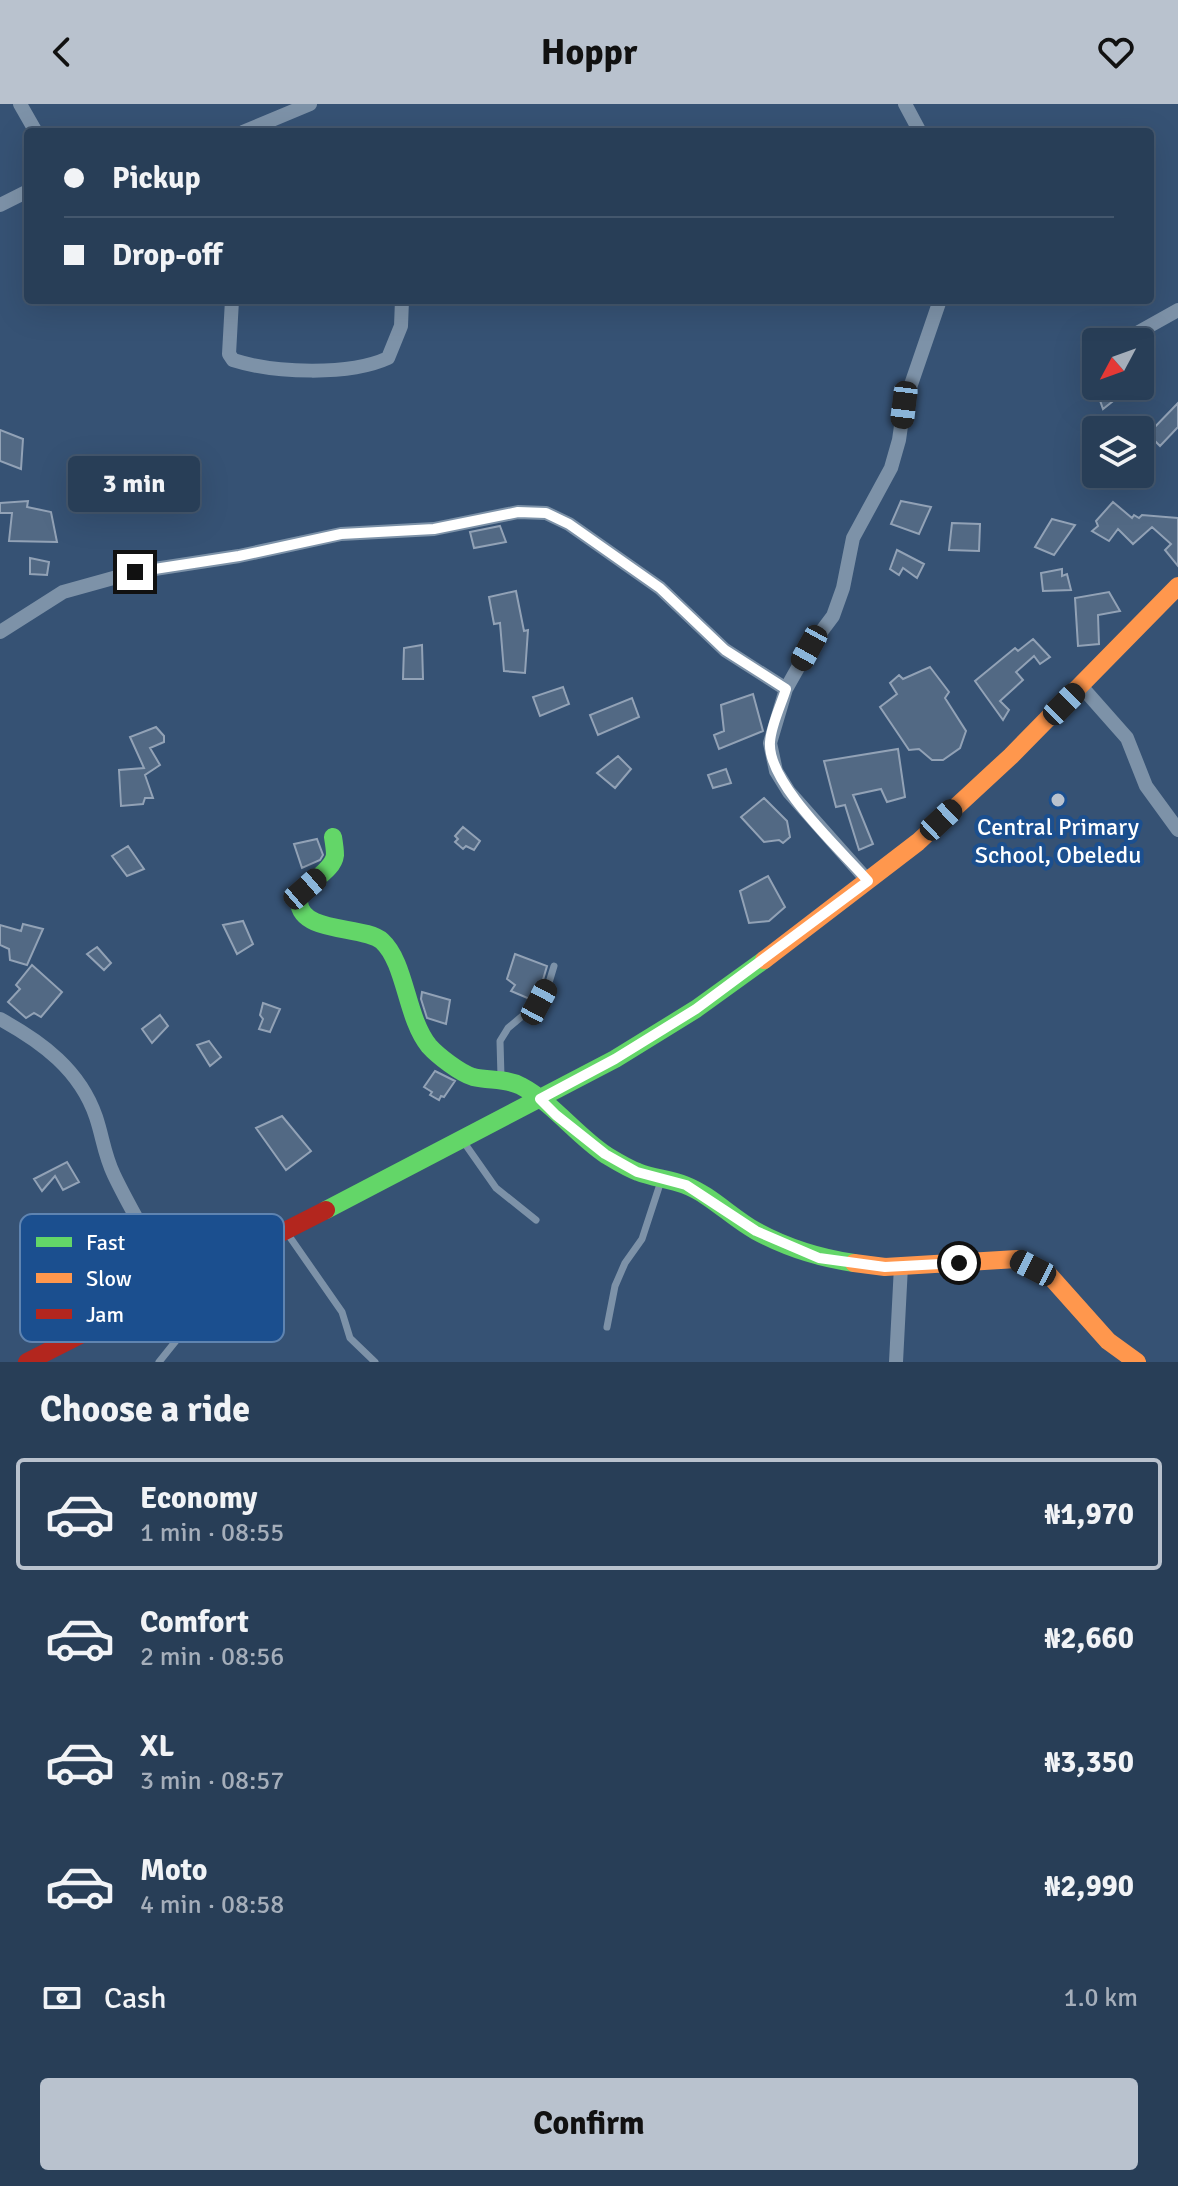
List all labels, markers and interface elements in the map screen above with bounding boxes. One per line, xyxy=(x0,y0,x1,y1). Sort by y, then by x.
icon: back xyxy=(40,30,84,74)
text: Hoppr xyxy=(541,30,637,75)
icon: heart xyxy=(1094,30,1138,74)
text: Pickup xyxy=(112,160,201,197)
text: Drop-off xyxy=(112,237,222,274)
north arrow xyxy=(1082,328,1154,400)
map controls xyxy=(1082,328,1154,488)
car xyxy=(889,380,919,430)
button: layers xyxy=(1082,416,1154,488)
callout: 3 min xyxy=(69,456,201,512)
text: 3 min xyxy=(103,468,165,500)
route end xyxy=(117,554,153,590)
car xyxy=(787,621,831,675)
car xyxy=(1039,679,1089,729)
marker: Central Primary School, Obeledu xyxy=(1049,791,1067,809)
car xyxy=(915,795,967,845)
place label: Central Primary School, Obeledu xyxy=(975,812,1141,870)
car xyxy=(279,864,331,914)
car xyxy=(517,975,561,1029)
legend xyxy=(20,1214,284,1342)
text: Fast xyxy=(86,1229,126,1256)
route start xyxy=(941,1245,977,1281)
car xyxy=(1006,1246,1060,1290)
text: Slow xyxy=(86,1265,132,1292)
text: Jam xyxy=(86,1301,124,1328)
text: Choose a ride xyxy=(40,1387,250,1432)
icon: car xyxy=(44,1478,116,1550)
text: Economy xyxy=(140,1480,257,1517)
text: ₦1,970 xyxy=(1044,1496,1134,1533)
text: 1 min · 08:55 xyxy=(140,1517,284,1549)
icon: car xyxy=(44,1602,116,1674)
text: Comfort xyxy=(140,1604,249,1641)
text: ₦2,660 xyxy=(1044,1620,1134,1657)
text: 2 min · 08:56 xyxy=(140,1641,284,1673)
icon: car xyxy=(44,1726,116,1798)
text: XL xyxy=(140,1728,174,1765)
text: ₦3,350 xyxy=(1044,1744,1134,1781)
text: 3 min · 08:57 xyxy=(140,1765,284,1797)
icon: car xyxy=(44,1850,116,1922)
text: Moto xyxy=(140,1852,207,1889)
text: ₦2,990 xyxy=(1044,1868,1134,1905)
text: 4 min · 08:58 xyxy=(140,1889,284,1921)
icon: cash xyxy=(40,1976,84,2020)
text: Cash xyxy=(104,1980,167,2017)
text: 1.0 km xyxy=(1064,1982,1138,2014)
button: Confirm xyxy=(40,2078,1138,2170)

